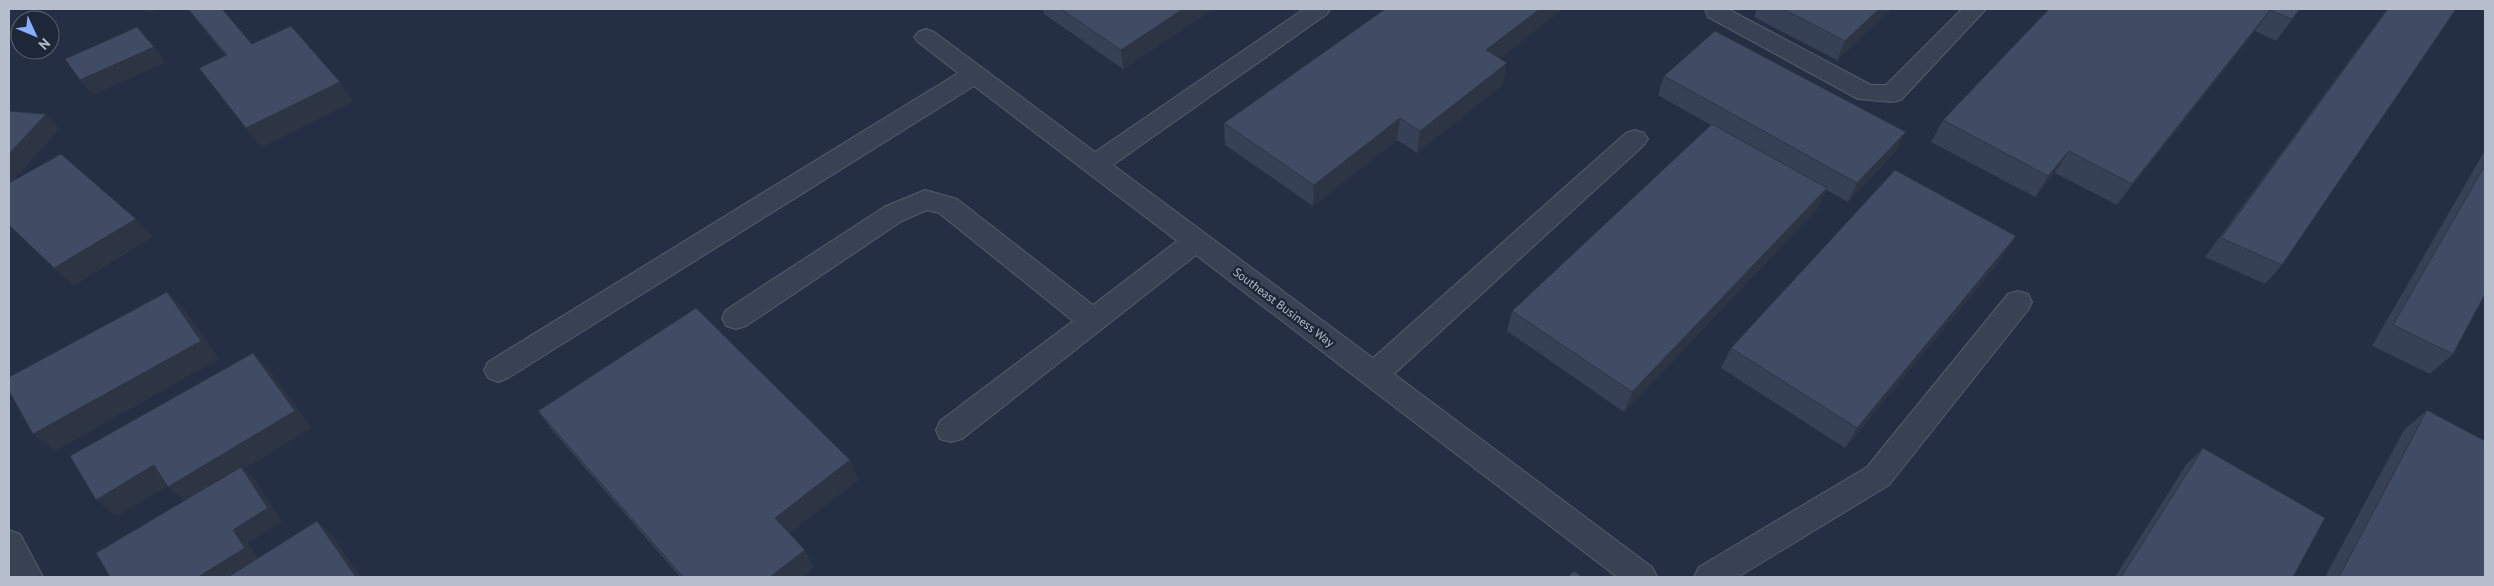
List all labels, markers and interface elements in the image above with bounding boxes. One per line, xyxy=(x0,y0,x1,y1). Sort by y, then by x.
north arrow xyxy=(10,10,60,60)
text: N xyxy=(35,34,54,54)
street label: Southeast Business Way xyxy=(1230,264,1338,350)

